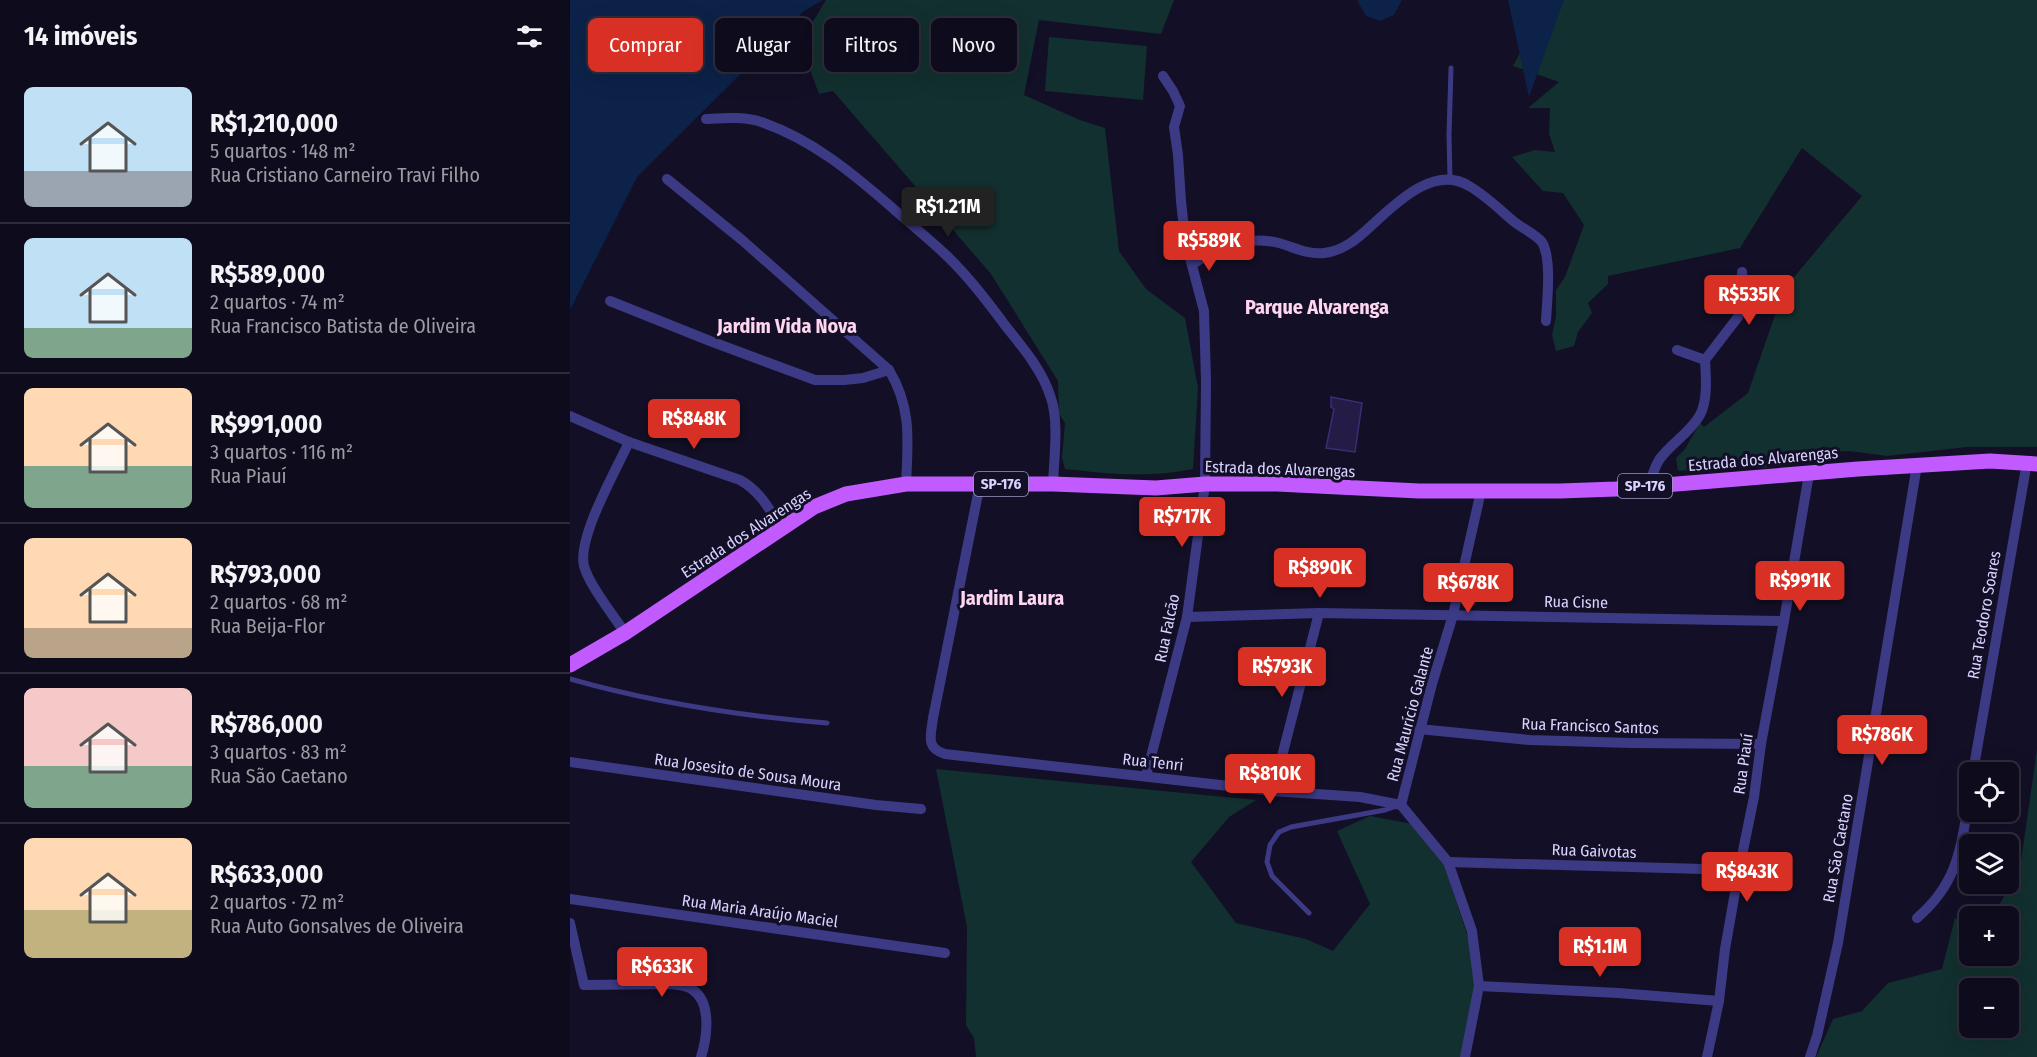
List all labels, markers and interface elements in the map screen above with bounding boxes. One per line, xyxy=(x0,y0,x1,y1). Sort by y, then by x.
chip: Comprar xyxy=(588,18,703,72)
chip: Alugar xyxy=(715,18,812,72)
chip: Filtros xyxy=(824,18,919,72)
chip: Novo xyxy=(931,18,1017,72)
icon: filters xyxy=(513,20,546,53)
text: 14 imóveis xyxy=(24,21,137,52)
text: R$1,210,000 xyxy=(210,108,338,139)
icon: home xyxy=(72,111,144,183)
text: 5 quartos · 148 m² xyxy=(210,139,355,163)
text: Rua Cristiano Carneiro Travi Filho xyxy=(210,163,480,187)
pin: R$1.21M xyxy=(893,187,1003,238)
text: R$1.21M xyxy=(915,194,981,218)
pin: R$589K xyxy=(1160,221,1258,272)
text: R$589K xyxy=(1177,228,1241,252)
text: R$589,000 xyxy=(210,259,325,290)
icon: home xyxy=(72,262,144,334)
pin: R$535K xyxy=(1700,275,1798,326)
text: R$535K xyxy=(1718,282,1780,306)
text: 2 quartos · 74 m² xyxy=(210,290,345,314)
district label: Parque Alvarenga xyxy=(1245,295,1389,319)
text: Rua Francisco Batista de Oliveira xyxy=(210,314,476,338)
district label: Jardim Vida Nova xyxy=(716,314,857,338)
pin: R$848K xyxy=(645,399,743,450)
text: R$848K xyxy=(662,406,726,430)
text: R$991,000 xyxy=(210,409,323,440)
icon: home xyxy=(72,412,144,484)
text: 3 quartos · 116 m² xyxy=(210,440,353,464)
street label: Estrada dos Alvarengas xyxy=(1687,443,1839,475)
street label: Estrada dos Alvarengas xyxy=(1204,457,1356,481)
text: Rua Piauí xyxy=(210,464,287,488)
road number: SP-176 xyxy=(974,472,1028,496)
road number: SP-176 xyxy=(1618,474,1672,498)
street label: Estrada dos Alvarengas xyxy=(678,484,814,582)
pin: R$717K xyxy=(1133,497,1231,548)
text: R$717K xyxy=(1153,504,1211,528)
pin: R$890K xyxy=(1271,548,1369,599)
street label: Rua Teodoro Soares xyxy=(1963,549,2005,681)
text: R$890K xyxy=(1288,555,1352,579)
text: R$793,000 xyxy=(210,559,321,590)
pin: R$991K xyxy=(1751,561,1849,612)
icon: home xyxy=(72,562,144,634)
pin: R$678K xyxy=(1419,563,1517,614)
text: R$991K xyxy=(1769,568,1831,592)
text: R$678K xyxy=(1437,570,1499,594)
district label: Jardim Laura xyxy=(959,586,1064,610)
text: 2 quartos · 68 m² xyxy=(210,590,348,614)
street label: Rua Falcão xyxy=(1150,592,1184,664)
street label: Rua Cisne xyxy=(1544,592,1608,612)
text: Rua Beija-Flor xyxy=(210,614,325,638)
street label: Rua Maurício Galante xyxy=(1383,644,1437,784)
pin: R$793K xyxy=(1233,647,1331,698)
text: R$793K xyxy=(1252,654,1312,678)
text: R$786,000 xyxy=(210,709,323,740)
icon: home xyxy=(72,712,144,784)
street label: Rua Francisco Santos xyxy=(1521,714,1659,738)
pin: R$786K xyxy=(1833,715,1931,766)
text: R$786K xyxy=(1851,722,1913,746)
street label: Rua Piauí xyxy=(1729,732,1757,796)
text: 3 quartos · 83 m² xyxy=(210,740,347,764)
street label: Rua Josesito de Sousa Moura xyxy=(653,749,843,795)
street label: Rua Tenri xyxy=(1122,749,1184,775)
pin: R$810K xyxy=(1221,754,1319,805)
text: R$810K xyxy=(1239,761,1301,785)
map controls xyxy=(1959,762,2019,1038)
button: locate xyxy=(1959,762,2019,822)
text: Rua São Caetano xyxy=(210,764,348,788)
street label: Rua São Caetano xyxy=(1819,792,1857,904)
button: layers xyxy=(1959,834,2019,894)
street label: Rua Gaivotas xyxy=(1551,840,1637,862)
pin: R$843K xyxy=(1698,852,1796,903)
text: R$633,000 xyxy=(210,859,323,890)
text: R$843K xyxy=(1716,859,1778,883)
icon: home xyxy=(72,862,144,934)
text: 2 quartos · 72 m² xyxy=(210,890,344,914)
street label: Rua Maria Araújo Maciel xyxy=(681,891,839,931)
button: + xyxy=(1959,906,2019,966)
text: Rua Auto Gonsalves de Oliveira xyxy=(210,914,464,938)
pin: R$1.1M xyxy=(1551,927,1649,978)
text: R$1.1M xyxy=(1573,934,1627,958)
pin: R$633K xyxy=(613,947,711,998)
text: R$633K xyxy=(631,954,693,978)
button: − xyxy=(1959,978,2019,1038)

